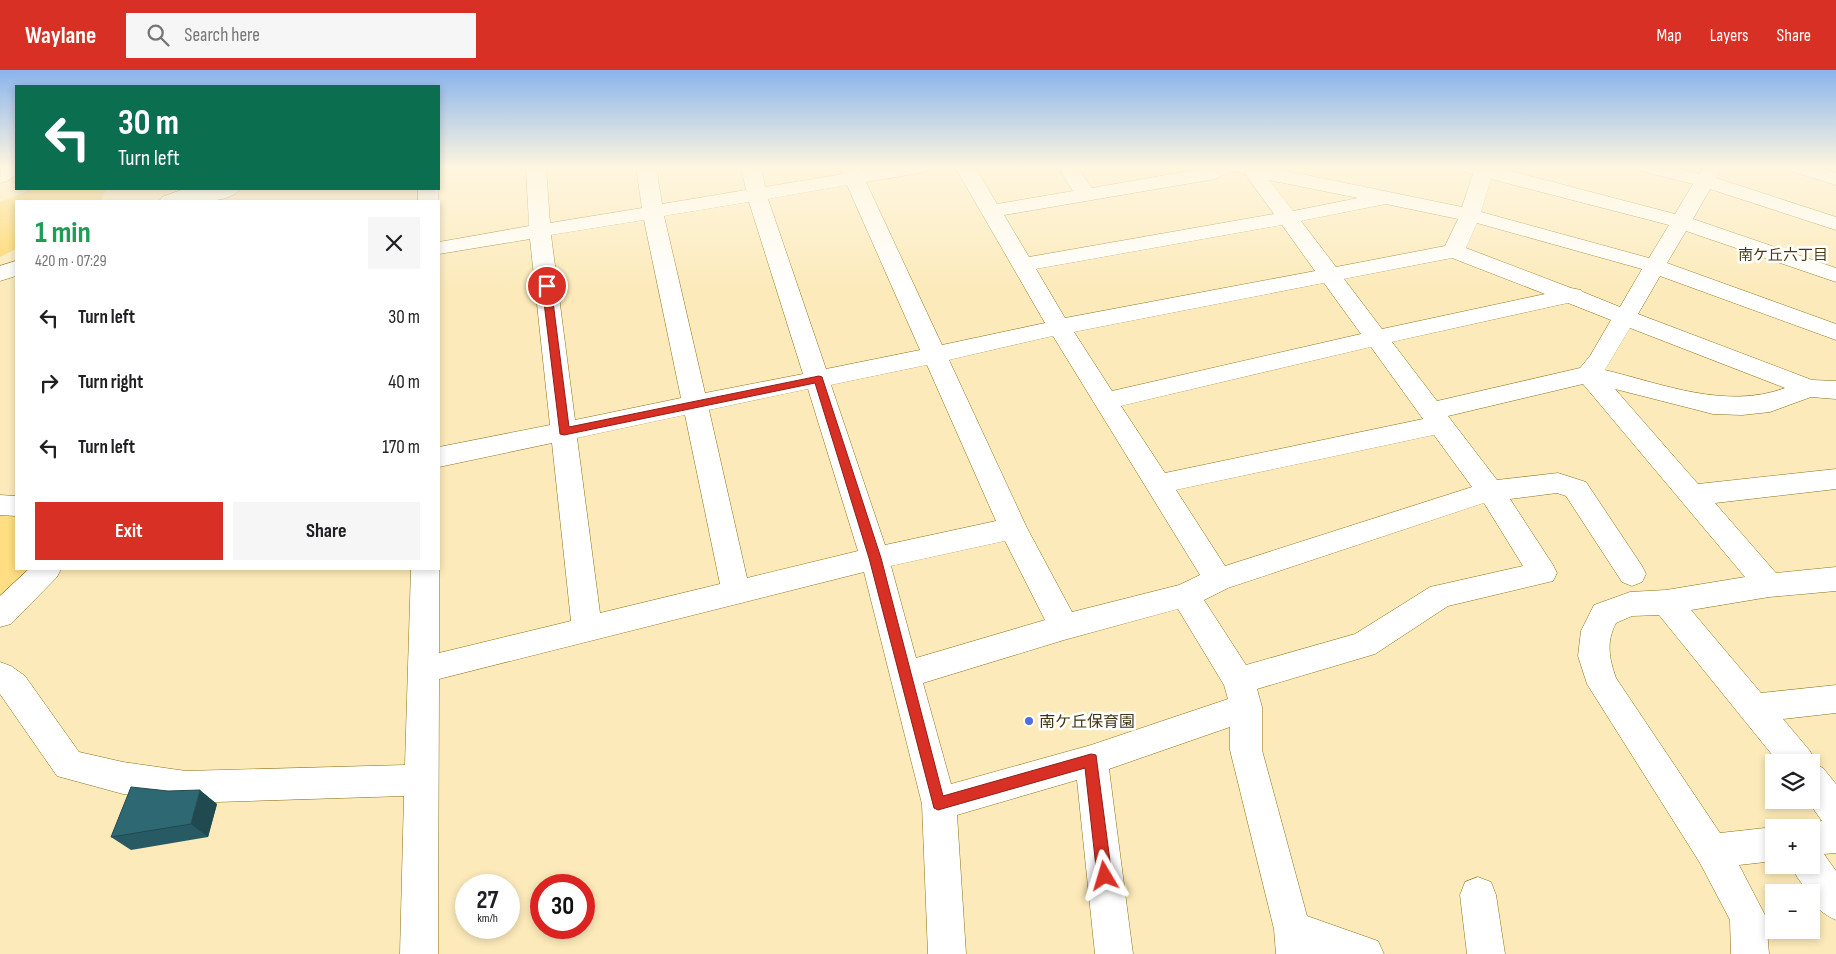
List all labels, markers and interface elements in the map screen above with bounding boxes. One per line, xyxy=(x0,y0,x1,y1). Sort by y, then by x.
search box xyxy=(126,13,476,58)
text: Waylane xyxy=(25,21,96,50)
icon: search xyxy=(144,21,172,49)
text: Search here xyxy=(184,24,260,47)
text: Map xyxy=(1657,25,1682,46)
text: Layers xyxy=(1710,25,1749,46)
text: Share xyxy=(1777,25,1811,46)
text: 30 m xyxy=(118,102,179,145)
icon: left xyxy=(35,105,100,170)
text: Turn left xyxy=(118,145,180,172)
text: 1 min xyxy=(35,215,91,251)
button: close xyxy=(368,217,420,269)
district label: 南ケ丘六丁目 xyxy=(1738,246,1828,265)
text: 420 m · 07:29 xyxy=(35,252,107,271)
pin xyxy=(526,265,568,307)
icon: arrive xyxy=(533,272,561,300)
icon: left xyxy=(35,304,63,332)
text: Turn left xyxy=(78,306,135,329)
text: 30 m xyxy=(388,306,420,329)
icon: right xyxy=(35,369,63,397)
text: Turn right xyxy=(78,371,143,394)
text: 40 m xyxy=(388,371,420,394)
icon: left xyxy=(35,434,63,462)
text: Turn left xyxy=(78,436,135,459)
text: 170 m xyxy=(382,436,420,459)
button: Exit xyxy=(35,502,223,560)
button: Share xyxy=(233,502,420,560)
place label: 南ケ丘保育園 xyxy=(1039,713,1135,732)
marker: 南ケ丘保育園 xyxy=(1023,715,1035,727)
map controls xyxy=(1765,754,1820,939)
button: layers xyxy=(1765,754,1820,809)
button: + xyxy=(1765,819,1820,874)
position arrow xyxy=(1078,849,1130,901)
speed limit sign: 30 xyxy=(530,874,595,939)
button: − xyxy=(1765,884,1820,939)
text: 27 xyxy=(477,885,498,916)
text: km/h xyxy=(477,911,498,926)

